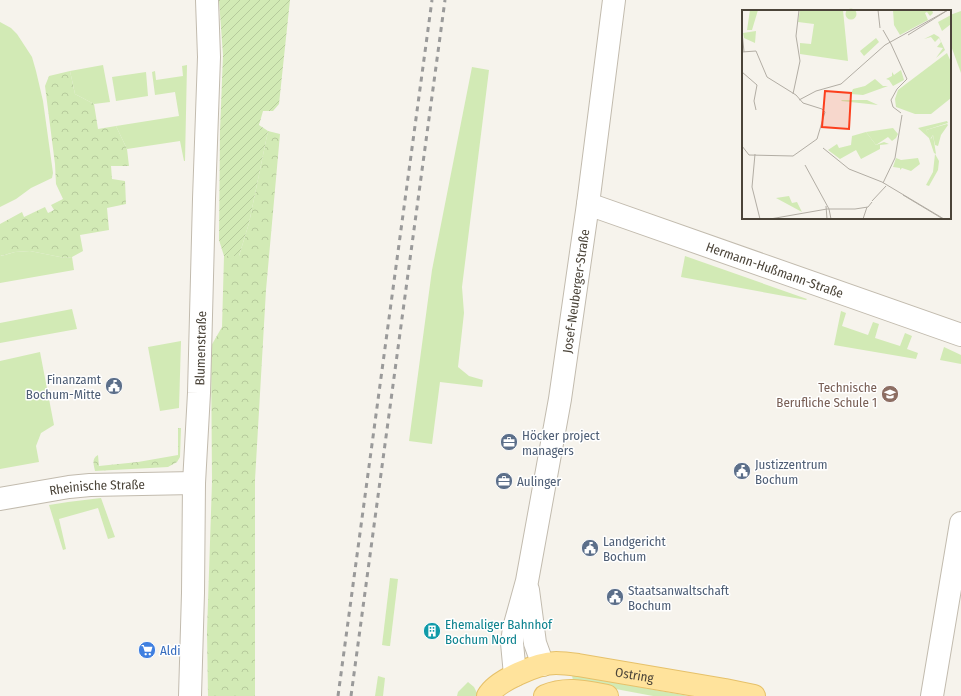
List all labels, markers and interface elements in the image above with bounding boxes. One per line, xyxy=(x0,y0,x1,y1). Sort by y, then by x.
inset map xyxy=(742,10,951,219)
street label: Josef-Neuberger-Straße xyxy=(560,228,592,354)
street label: Hermann-Hußmann-Straße xyxy=(704,239,845,301)
street label: Blumenstraße xyxy=(192,311,209,386)
place label: Finanzamt Bochum-Mitte xyxy=(26,372,102,402)
public building icon: Finanzamt Bochum-Mitte xyxy=(104,376,124,396)
place label: Technische Berufliche Schule 1 xyxy=(776,380,877,410)
school or university icon: Technische Berufliche Schule 1 xyxy=(880,384,900,404)
place label: Höcker project managers xyxy=(522,428,600,458)
office icon: Höcker project managers xyxy=(499,432,519,452)
place label: Justizzentrum Bochum xyxy=(755,457,827,487)
public building icon: Justizzentrum Bochum xyxy=(732,461,752,481)
office icon: Aulinger xyxy=(494,471,514,491)
place label: Aulinger xyxy=(517,474,562,489)
street label: Rheinische Straße xyxy=(48,477,145,498)
place label: Landgericht Bochum xyxy=(603,534,666,564)
public building icon: Landgericht Bochum xyxy=(580,538,600,558)
place label: Staatsanwaltschaft Bochum xyxy=(628,583,730,613)
public building icon: Staatsanwaltschaft Bochum xyxy=(605,587,625,607)
place label: Ehemaliger Bahnhof Bochum Nord xyxy=(445,617,553,647)
building icon: Ehemaliger Bahnhof Bochum Nord xyxy=(422,621,442,641)
supermarket icon: Aldi xyxy=(137,640,157,660)
place label: Aldi xyxy=(160,643,180,658)
street label: Ostring xyxy=(614,664,656,686)

